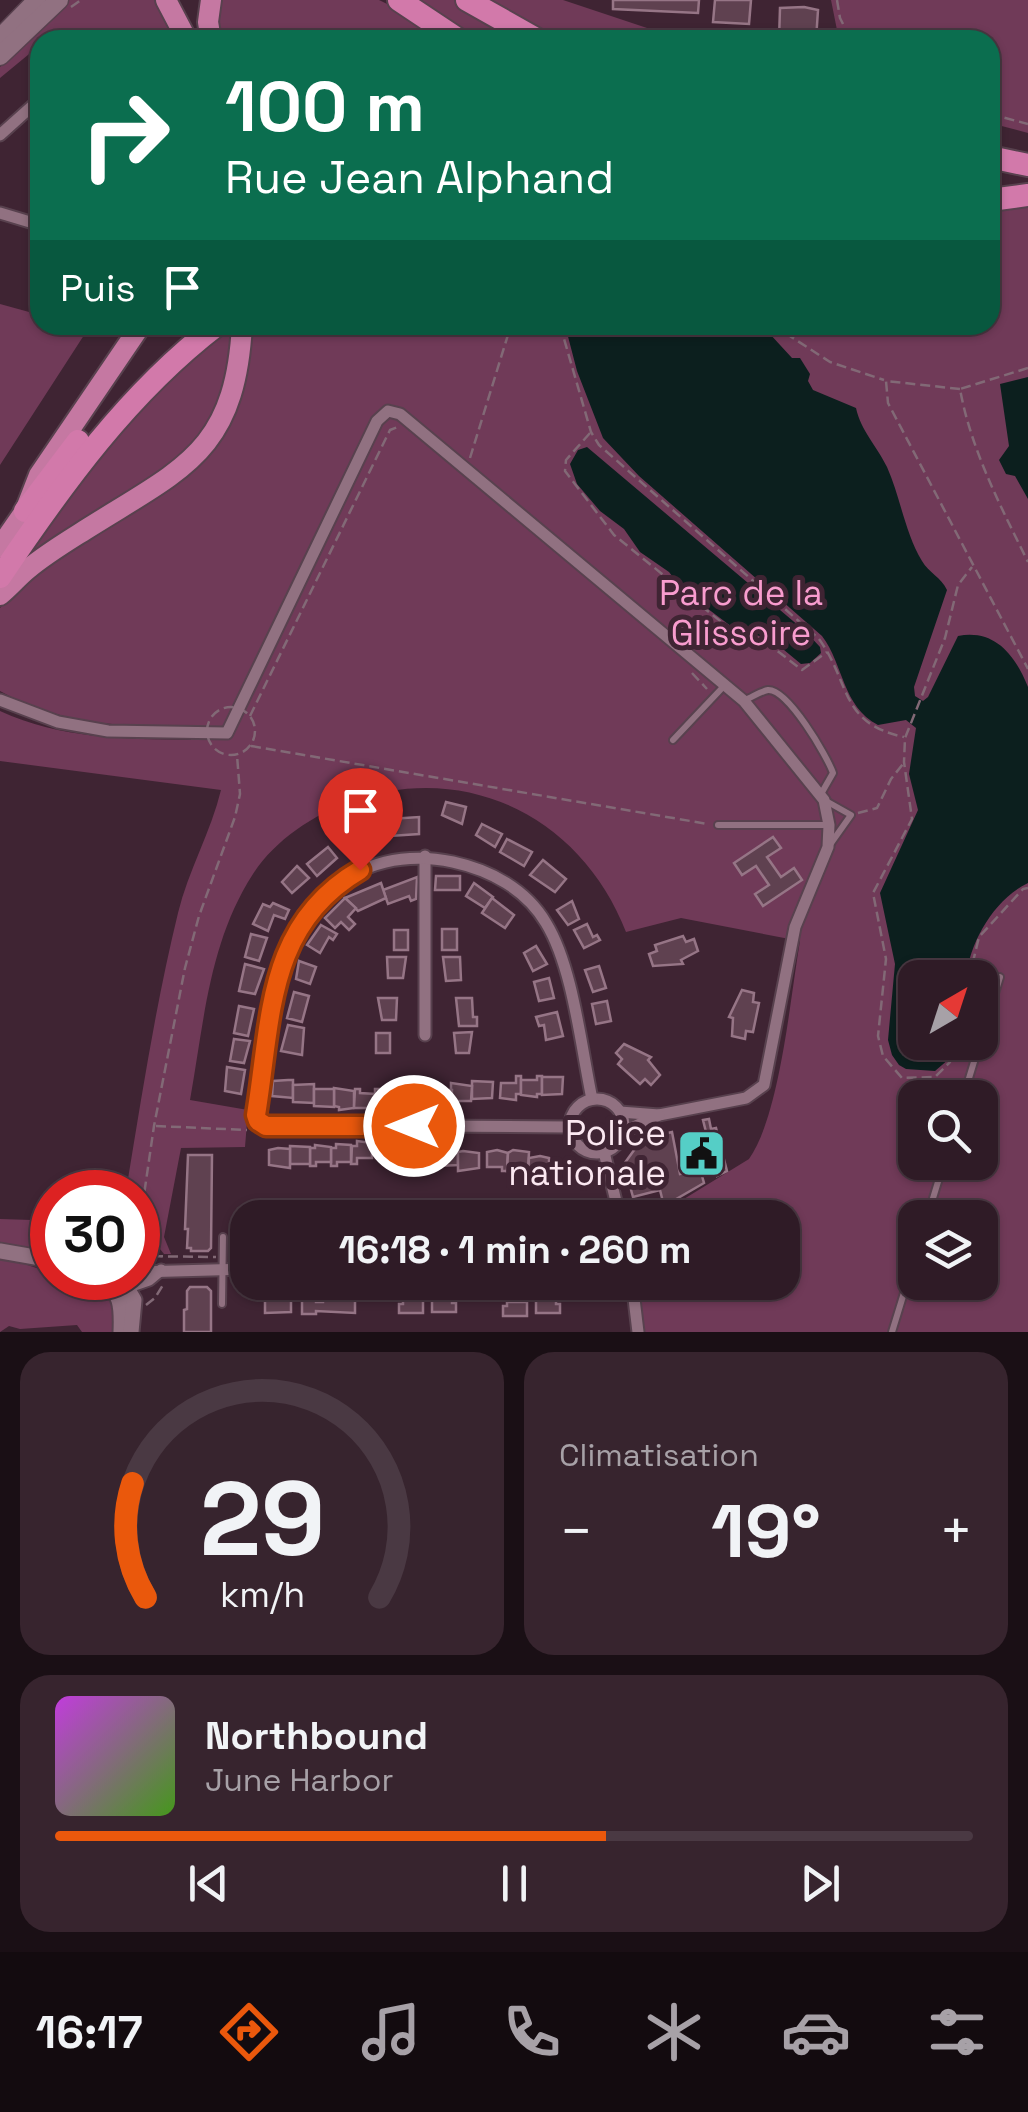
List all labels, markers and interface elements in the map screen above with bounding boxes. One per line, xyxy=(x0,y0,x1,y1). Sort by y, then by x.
text: 100 m xyxy=(225,62,425,151)
icon: right xyxy=(60,70,190,200)
text: Rue Jean Alphand xyxy=(225,149,614,206)
icon: arrive xyxy=(155,260,210,315)
text: Puis xyxy=(60,264,135,312)
park label: Parc de la Glissoire xyxy=(659,571,823,655)
pin xyxy=(318,768,403,871)
icon: arrive xyxy=(333,783,388,838)
north arrow xyxy=(898,960,998,1060)
map controls xyxy=(898,960,998,1300)
position arrow xyxy=(362,1074,466,1178)
button: search xyxy=(898,1080,998,1180)
place label: Police nationale xyxy=(508,1111,666,1195)
public building icon: Police nationale xyxy=(675,1127,727,1179)
speed limit sign: 30 xyxy=(30,1170,160,1300)
button: layers xyxy=(898,1200,998,1300)
text: 16:18 · 1 min · 260 m xyxy=(339,1226,691,1274)
text: Climatisation xyxy=(559,1435,759,1475)
text: 29 xyxy=(199,1453,325,1585)
text: 19° xyxy=(711,1483,821,1579)
text: − xyxy=(559,1496,593,1566)
text: + xyxy=(939,1496,973,1566)
text: km/h xyxy=(219,1572,305,1617)
text: Northbound xyxy=(205,1712,428,1760)
text: June Harbor xyxy=(205,1760,393,1800)
icon: previous xyxy=(181,1856,236,1911)
icon: pause xyxy=(487,1856,542,1911)
icon: next xyxy=(793,1856,848,1911)
icon: directions xyxy=(214,1997,284,2067)
icon: music xyxy=(356,1997,426,2067)
icon: phone xyxy=(497,1997,567,2067)
icon: climate xyxy=(639,1997,709,2067)
icon: car xyxy=(781,1997,851,2067)
icon: filters xyxy=(922,1997,992,2067)
text: 16:17 xyxy=(36,2004,143,2061)

